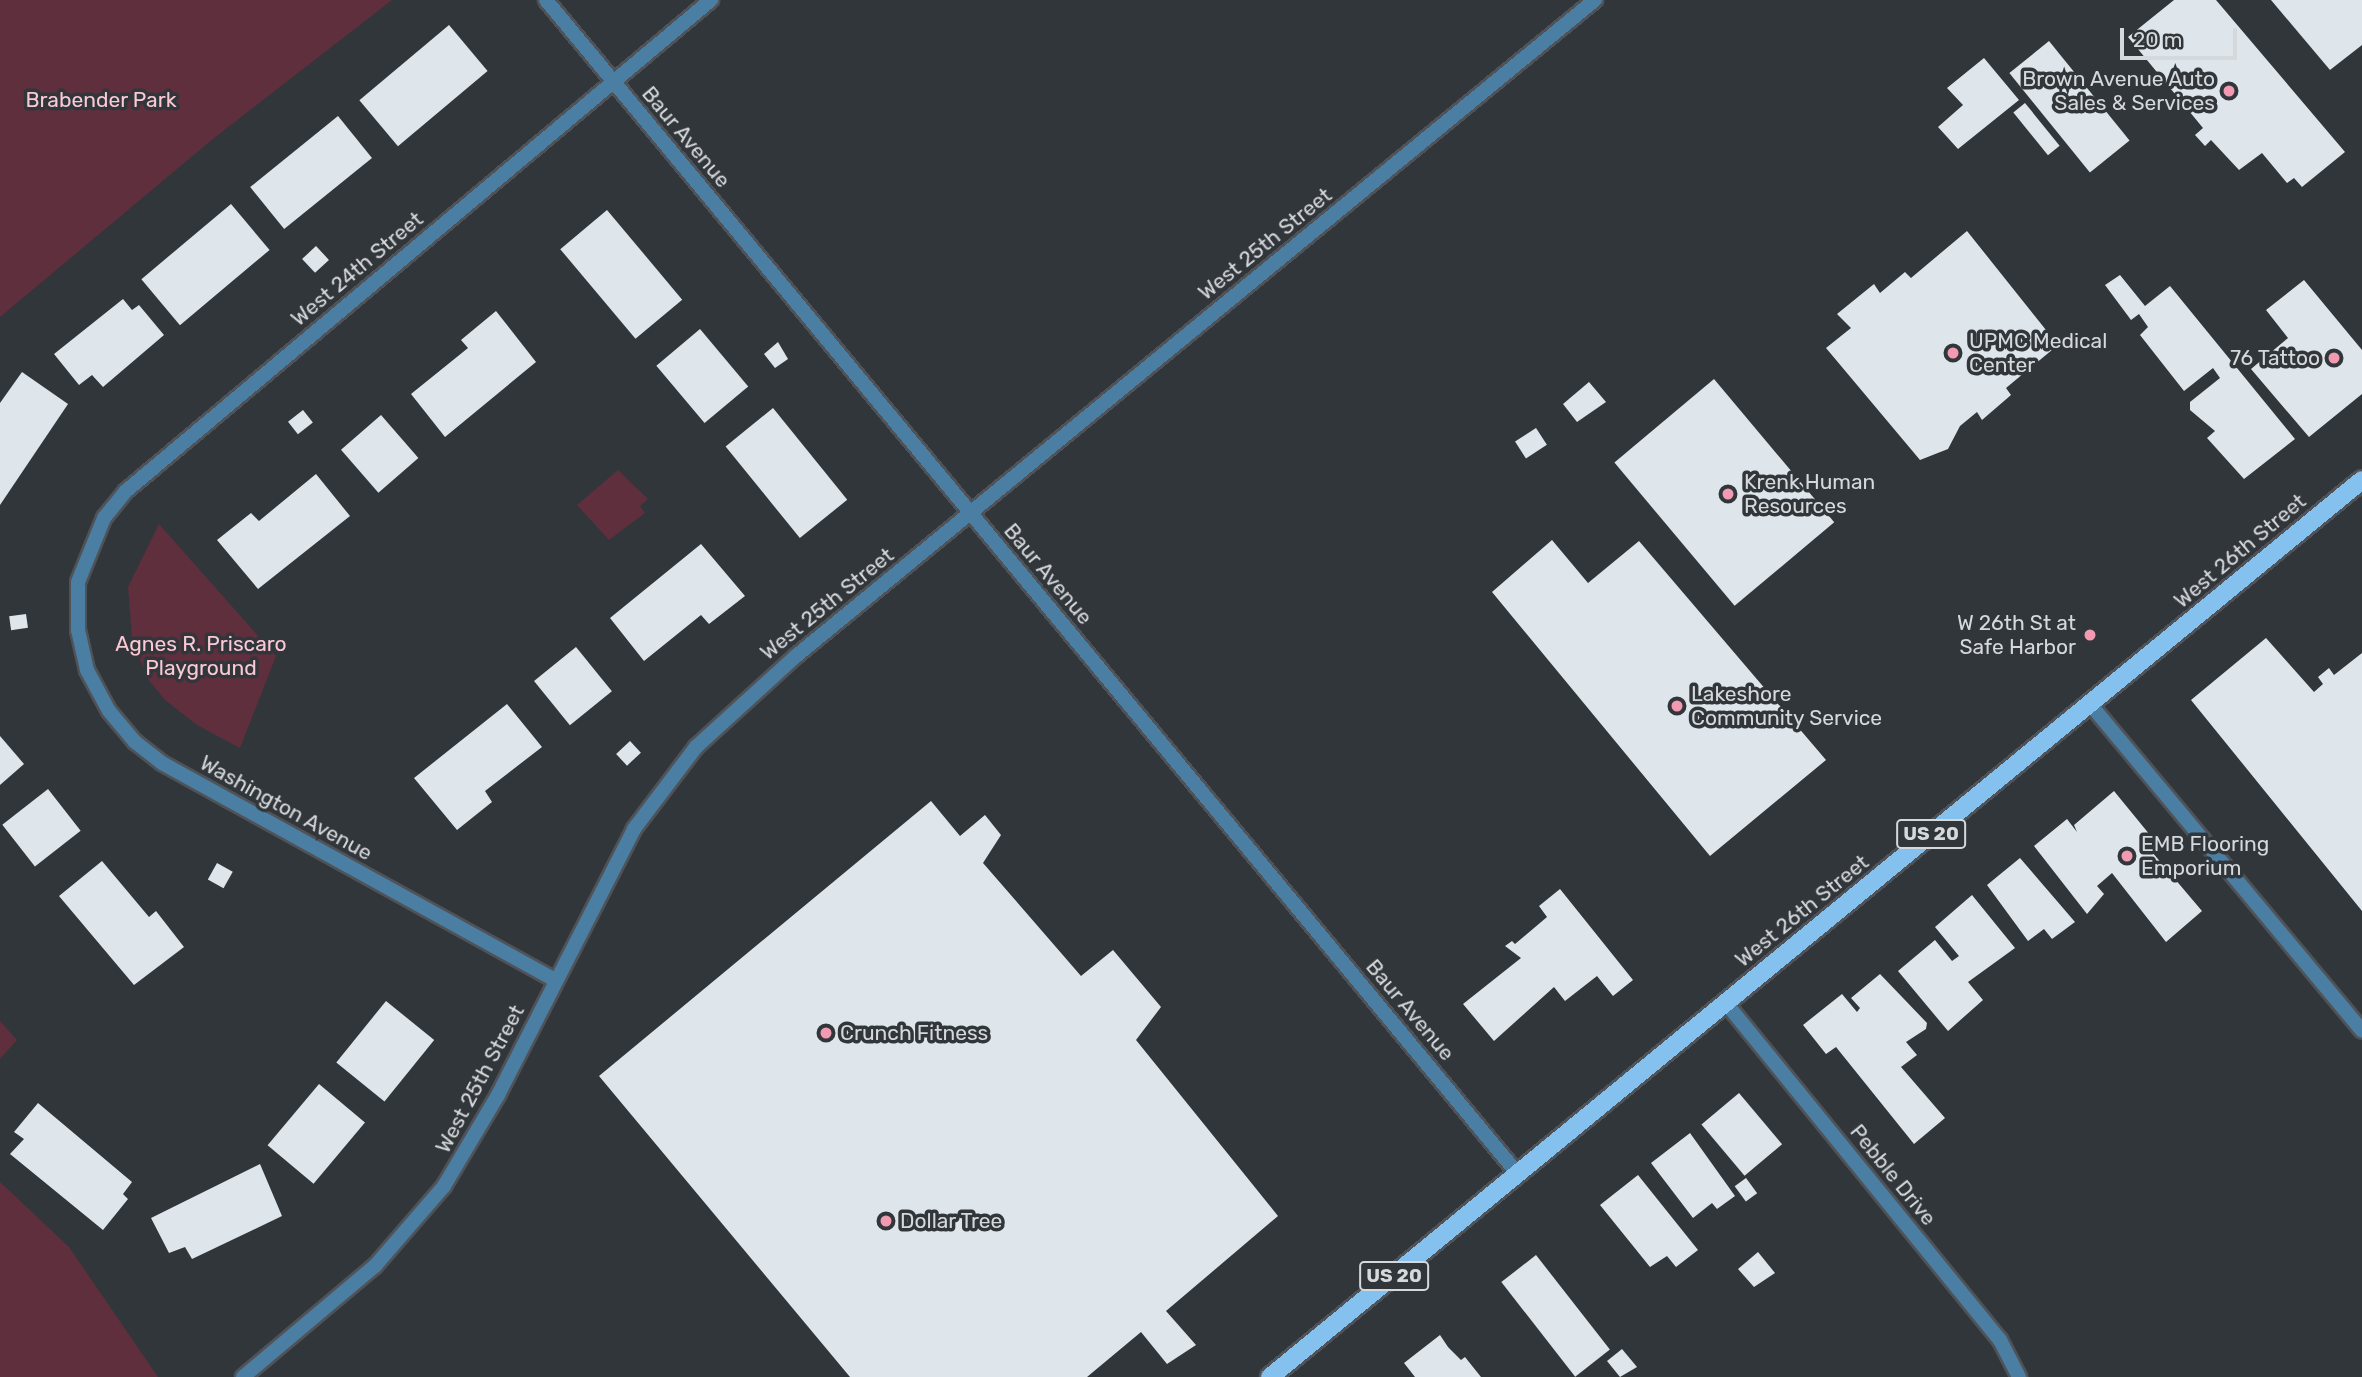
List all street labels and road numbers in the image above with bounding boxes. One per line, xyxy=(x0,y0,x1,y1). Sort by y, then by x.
street label: Baur Avenue xyxy=(636,81,736,193)
street label: West 25th Street xyxy=(1193,183,1337,305)
street label: West 24th Street xyxy=(286,207,428,331)
street label: West 26th Street xyxy=(2169,489,2311,613)
street label: Baur Avenue xyxy=(998,518,1098,630)
street label: West 25th Street xyxy=(755,543,899,665)
street label: Washington Avenue xyxy=(195,750,377,866)
road number: US 20 xyxy=(1896,818,1966,849)
street label: West 26th Street xyxy=(1730,850,1874,972)
street label: Baur Avenue xyxy=(1360,954,1460,1066)
street label: West 25th Street xyxy=(430,1001,530,1157)
street label: Pebble Drive xyxy=(1845,1119,1941,1231)
road number: US 20 xyxy=(1359,1260,1429,1292)

